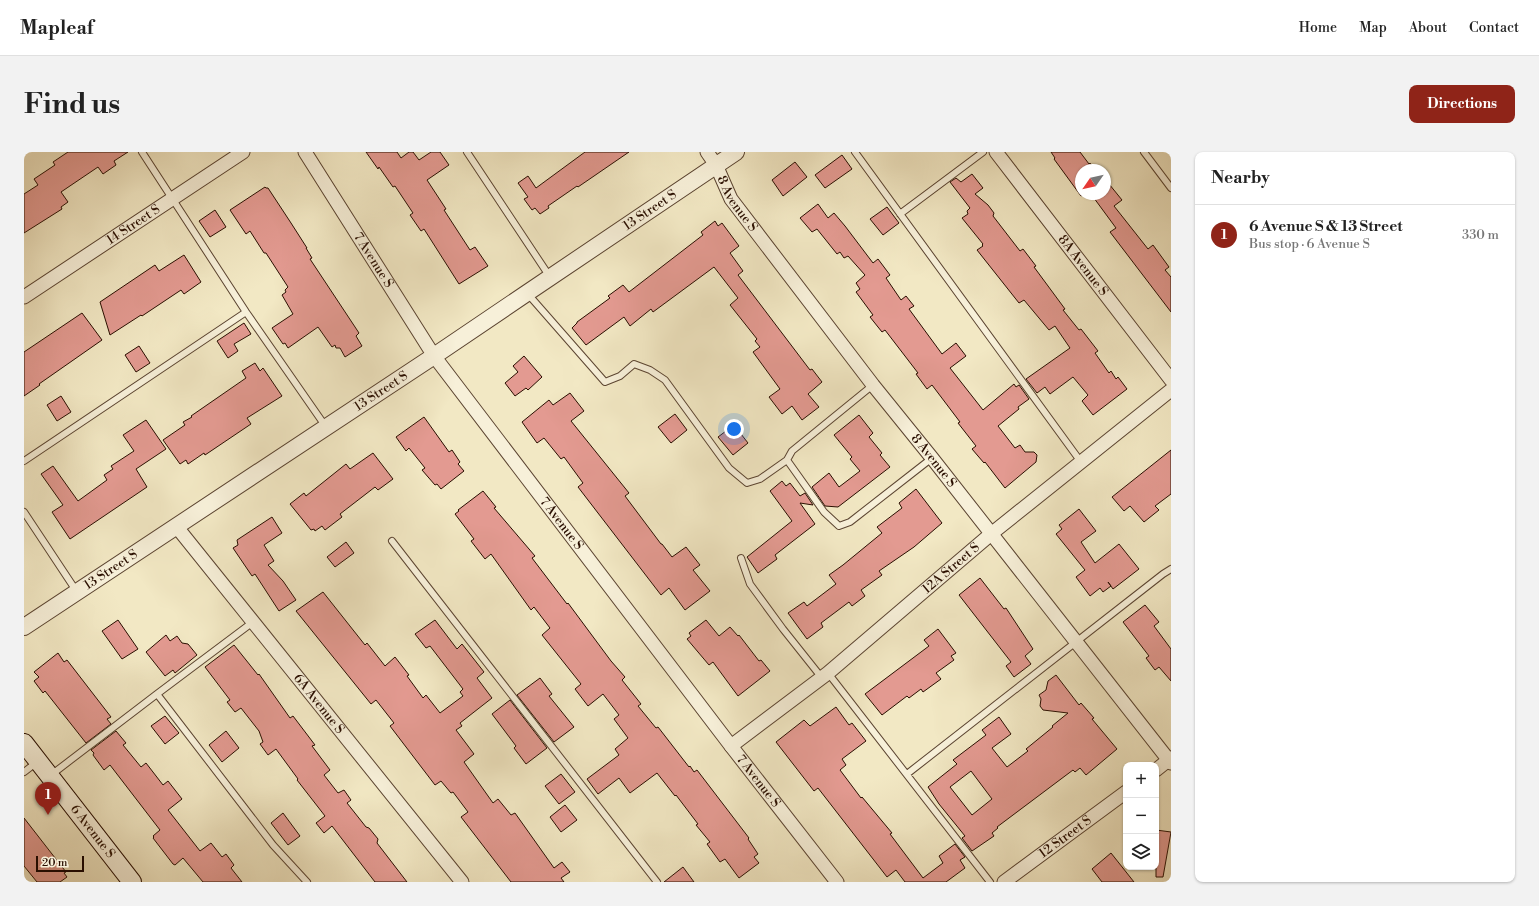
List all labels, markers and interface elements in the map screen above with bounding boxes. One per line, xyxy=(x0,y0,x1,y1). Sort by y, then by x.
text: Mapleaf xyxy=(20,16,93,40)
text: Home xyxy=(1299,19,1337,37)
text: Map xyxy=(1359,19,1387,37)
text: About xyxy=(1409,19,1447,37)
text: Contact xyxy=(1469,19,1519,37)
button: Directions xyxy=(1409,85,1515,123)
text: Find us xyxy=(24,87,120,122)
north arrow xyxy=(1075,164,1111,200)
text: Nearby xyxy=(1211,167,1270,189)
street label: 8 Avenue S xyxy=(714,173,761,235)
street label: 13 Street S xyxy=(620,186,680,234)
street label: 14 Street S xyxy=(103,201,163,248)
text: 6 Avenue S & 13 Street xyxy=(1249,217,1403,236)
text: 1 xyxy=(1221,227,1227,243)
text: 330 m xyxy=(1462,227,1499,243)
street label: 7 Avenue S xyxy=(350,230,397,291)
street label: 8A Avenue S xyxy=(1055,232,1112,299)
text: Bus stop · 6 Avenue S xyxy=(1249,236,1370,252)
street label: 13 Street S xyxy=(351,368,411,414)
your location xyxy=(724,419,744,439)
street label: 8 Avenue S xyxy=(908,431,960,491)
street label: 7 Avenue S xyxy=(536,494,587,553)
street label: 12A Street S xyxy=(919,539,983,597)
street label: 13 Street S xyxy=(81,546,141,593)
street label: 6A Avenue S xyxy=(290,670,348,737)
street label: 7 Avenue S xyxy=(733,752,784,811)
map controls xyxy=(1123,762,1159,870)
button: + xyxy=(1123,762,1159,798)
pin: 1 xyxy=(35,782,61,815)
button: − xyxy=(1123,798,1159,834)
street label: 6 Avenue S xyxy=(67,801,119,861)
street label: 12 Street S xyxy=(1036,812,1095,862)
button: layers xyxy=(1123,834,1159,870)
scale bar xyxy=(36,854,84,873)
text: 20 m xyxy=(42,856,67,870)

